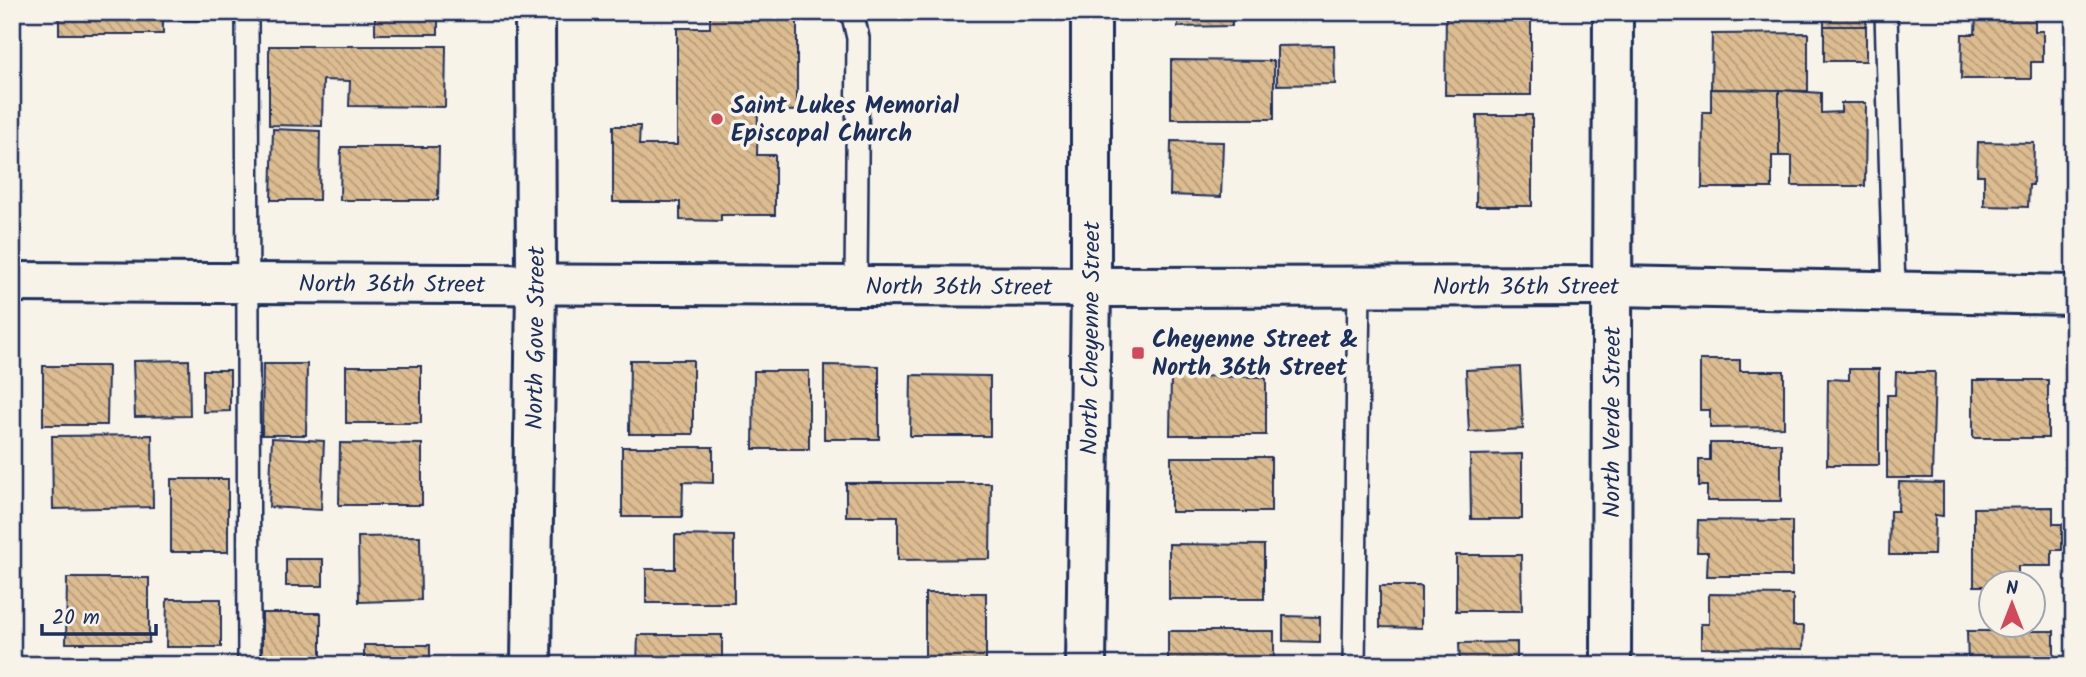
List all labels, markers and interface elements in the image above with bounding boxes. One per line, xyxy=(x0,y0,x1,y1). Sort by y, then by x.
place label: Saint Lukes Memorial Episcopal Church xyxy=(731,87,959,154)
marker: Saint Lukes Memorial Episcopal Church xyxy=(709,111,725,127)
street label: North Cheyenne Street xyxy=(1071,220,1112,455)
street label: North Gove Street xyxy=(516,245,557,430)
street label: North 36th Street xyxy=(299,265,486,305)
street label: North 36th Street xyxy=(866,268,1053,308)
street label: North 36th Street xyxy=(1433,268,1620,307)
place label: Cheyenne Street & North 36th Street xyxy=(1152,321,1359,388)
street label: North Verde Street xyxy=(1593,325,1633,518)
marker: Cheyenne Street & North 36th Street xyxy=(1130,345,1146,361)
north arrow xyxy=(1978,568,2048,638)
text: N xyxy=(2006,574,2018,604)
scale bar xyxy=(42,593,156,637)
text: 20 m xyxy=(52,602,100,635)

